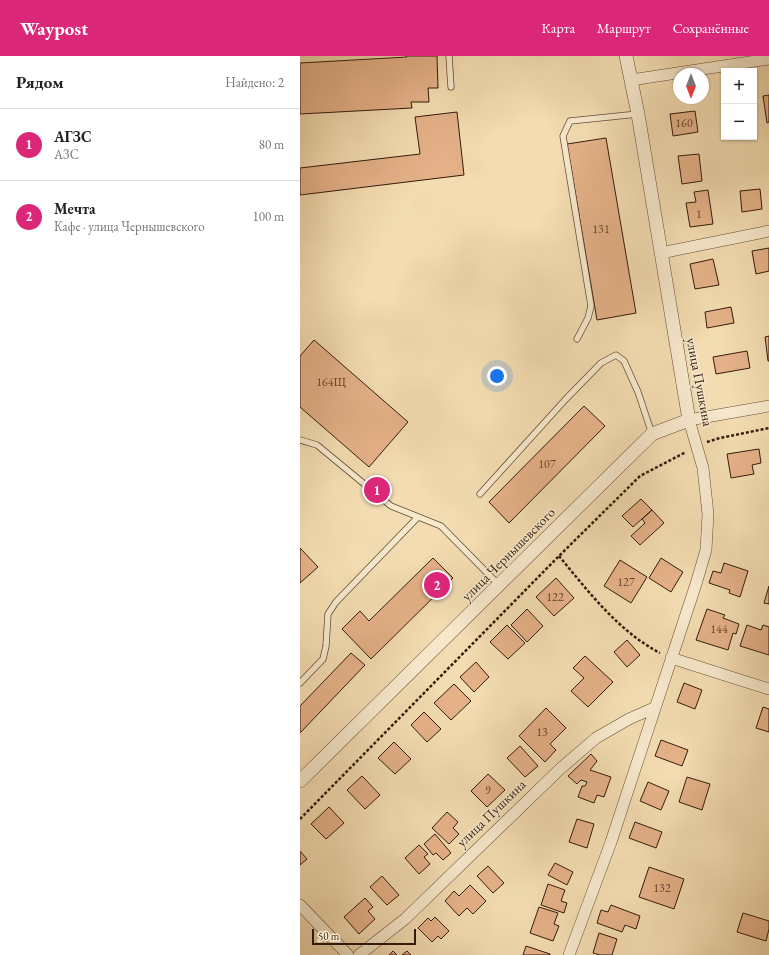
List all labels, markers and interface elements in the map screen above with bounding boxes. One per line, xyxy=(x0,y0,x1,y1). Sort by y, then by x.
text: Waypost xyxy=(20,16,88,41)
text: Карта xyxy=(542,19,575,37)
text: Маршрут xyxy=(597,19,651,37)
text: Сохранённые xyxy=(673,19,749,37)
north arrow xyxy=(673,68,709,104)
map controls xyxy=(721,68,757,140)
button: + xyxy=(721,68,757,104)
text: Рядом xyxy=(16,71,64,93)
text: Найдено: 2 xyxy=(225,74,284,91)
button: − xyxy=(721,104,757,140)
house number: 160 xyxy=(675,115,693,131)
text: АГЗС xyxy=(54,127,92,146)
text: 1 xyxy=(26,136,32,153)
text: 80 m xyxy=(259,136,284,153)
text: АЗС xyxy=(54,146,79,163)
text: Мечта xyxy=(54,199,96,218)
house number: 1 xyxy=(696,206,702,222)
text: 2 xyxy=(26,208,32,225)
text: 100 m xyxy=(253,208,284,225)
text: Кафе · улица Чернышевского xyxy=(54,218,205,235)
house number: 131 xyxy=(592,221,610,237)
street label: улица Пушкина xyxy=(683,336,717,428)
your location xyxy=(487,366,507,386)
house number: 164Щ xyxy=(316,374,346,390)
house number: 107 xyxy=(538,456,556,472)
pin: 1 xyxy=(364,475,390,505)
street label: улица Чернышевского xyxy=(457,503,559,605)
pin: 2 xyxy=(424,570,450,600)
house number: 127 xyxy=(617,574,635,590)
house number: 122 xyxy=(546,589,564,605)
house number: 144 xyxy=(710,621,728,637)
house number: 13 xyxy=(536,724,548,740)
street label: улица Пушкина xyxy=(452,775,530,851)
house number: 9 xyxy=(485,782,491,798)
house number: 132 xyxy=(653,880,671,896)
scale bar xyxy=(312,927,416,946)
text: 50 m xyxy=(318,929,339,943)

